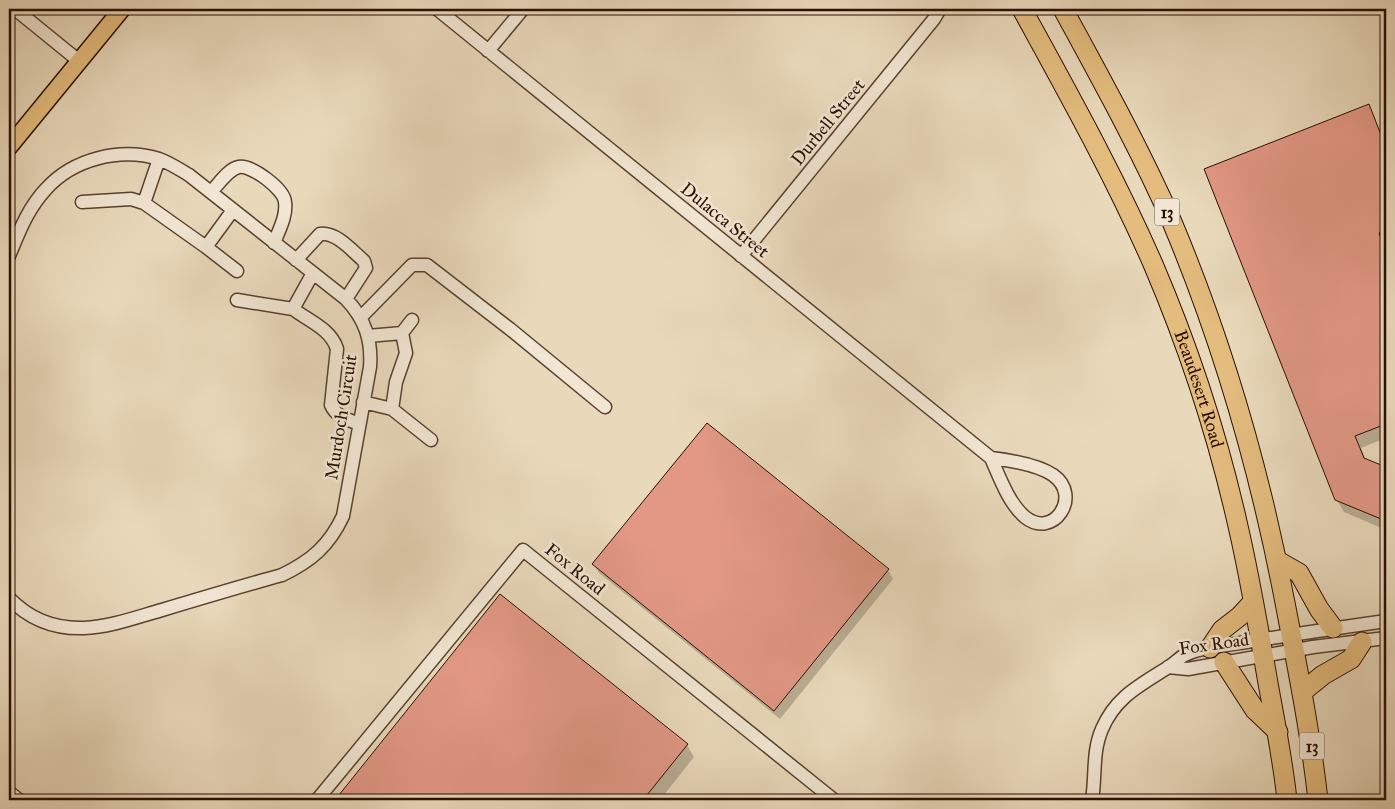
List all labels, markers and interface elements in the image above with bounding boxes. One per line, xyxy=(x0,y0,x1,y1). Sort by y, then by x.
street label: Durbell Street xyxy=(786,74,870,170)
street label: Dulacca Street xyxy=(676,178,774,263)
road number: 13 xyxy=(1154,198,1180,226)
street label: Beaudesert Road xyxy=(1169,327,1229,450)
street label: Murdoch Circuit xyxy=(320,352,362,481)
street label: Fox Road xyxy=(541,538,609,600)
street label: Fox Road xyxy=(1177,628,1251,660)
road number: 13 xyxy=(1300,732,1324,759)

